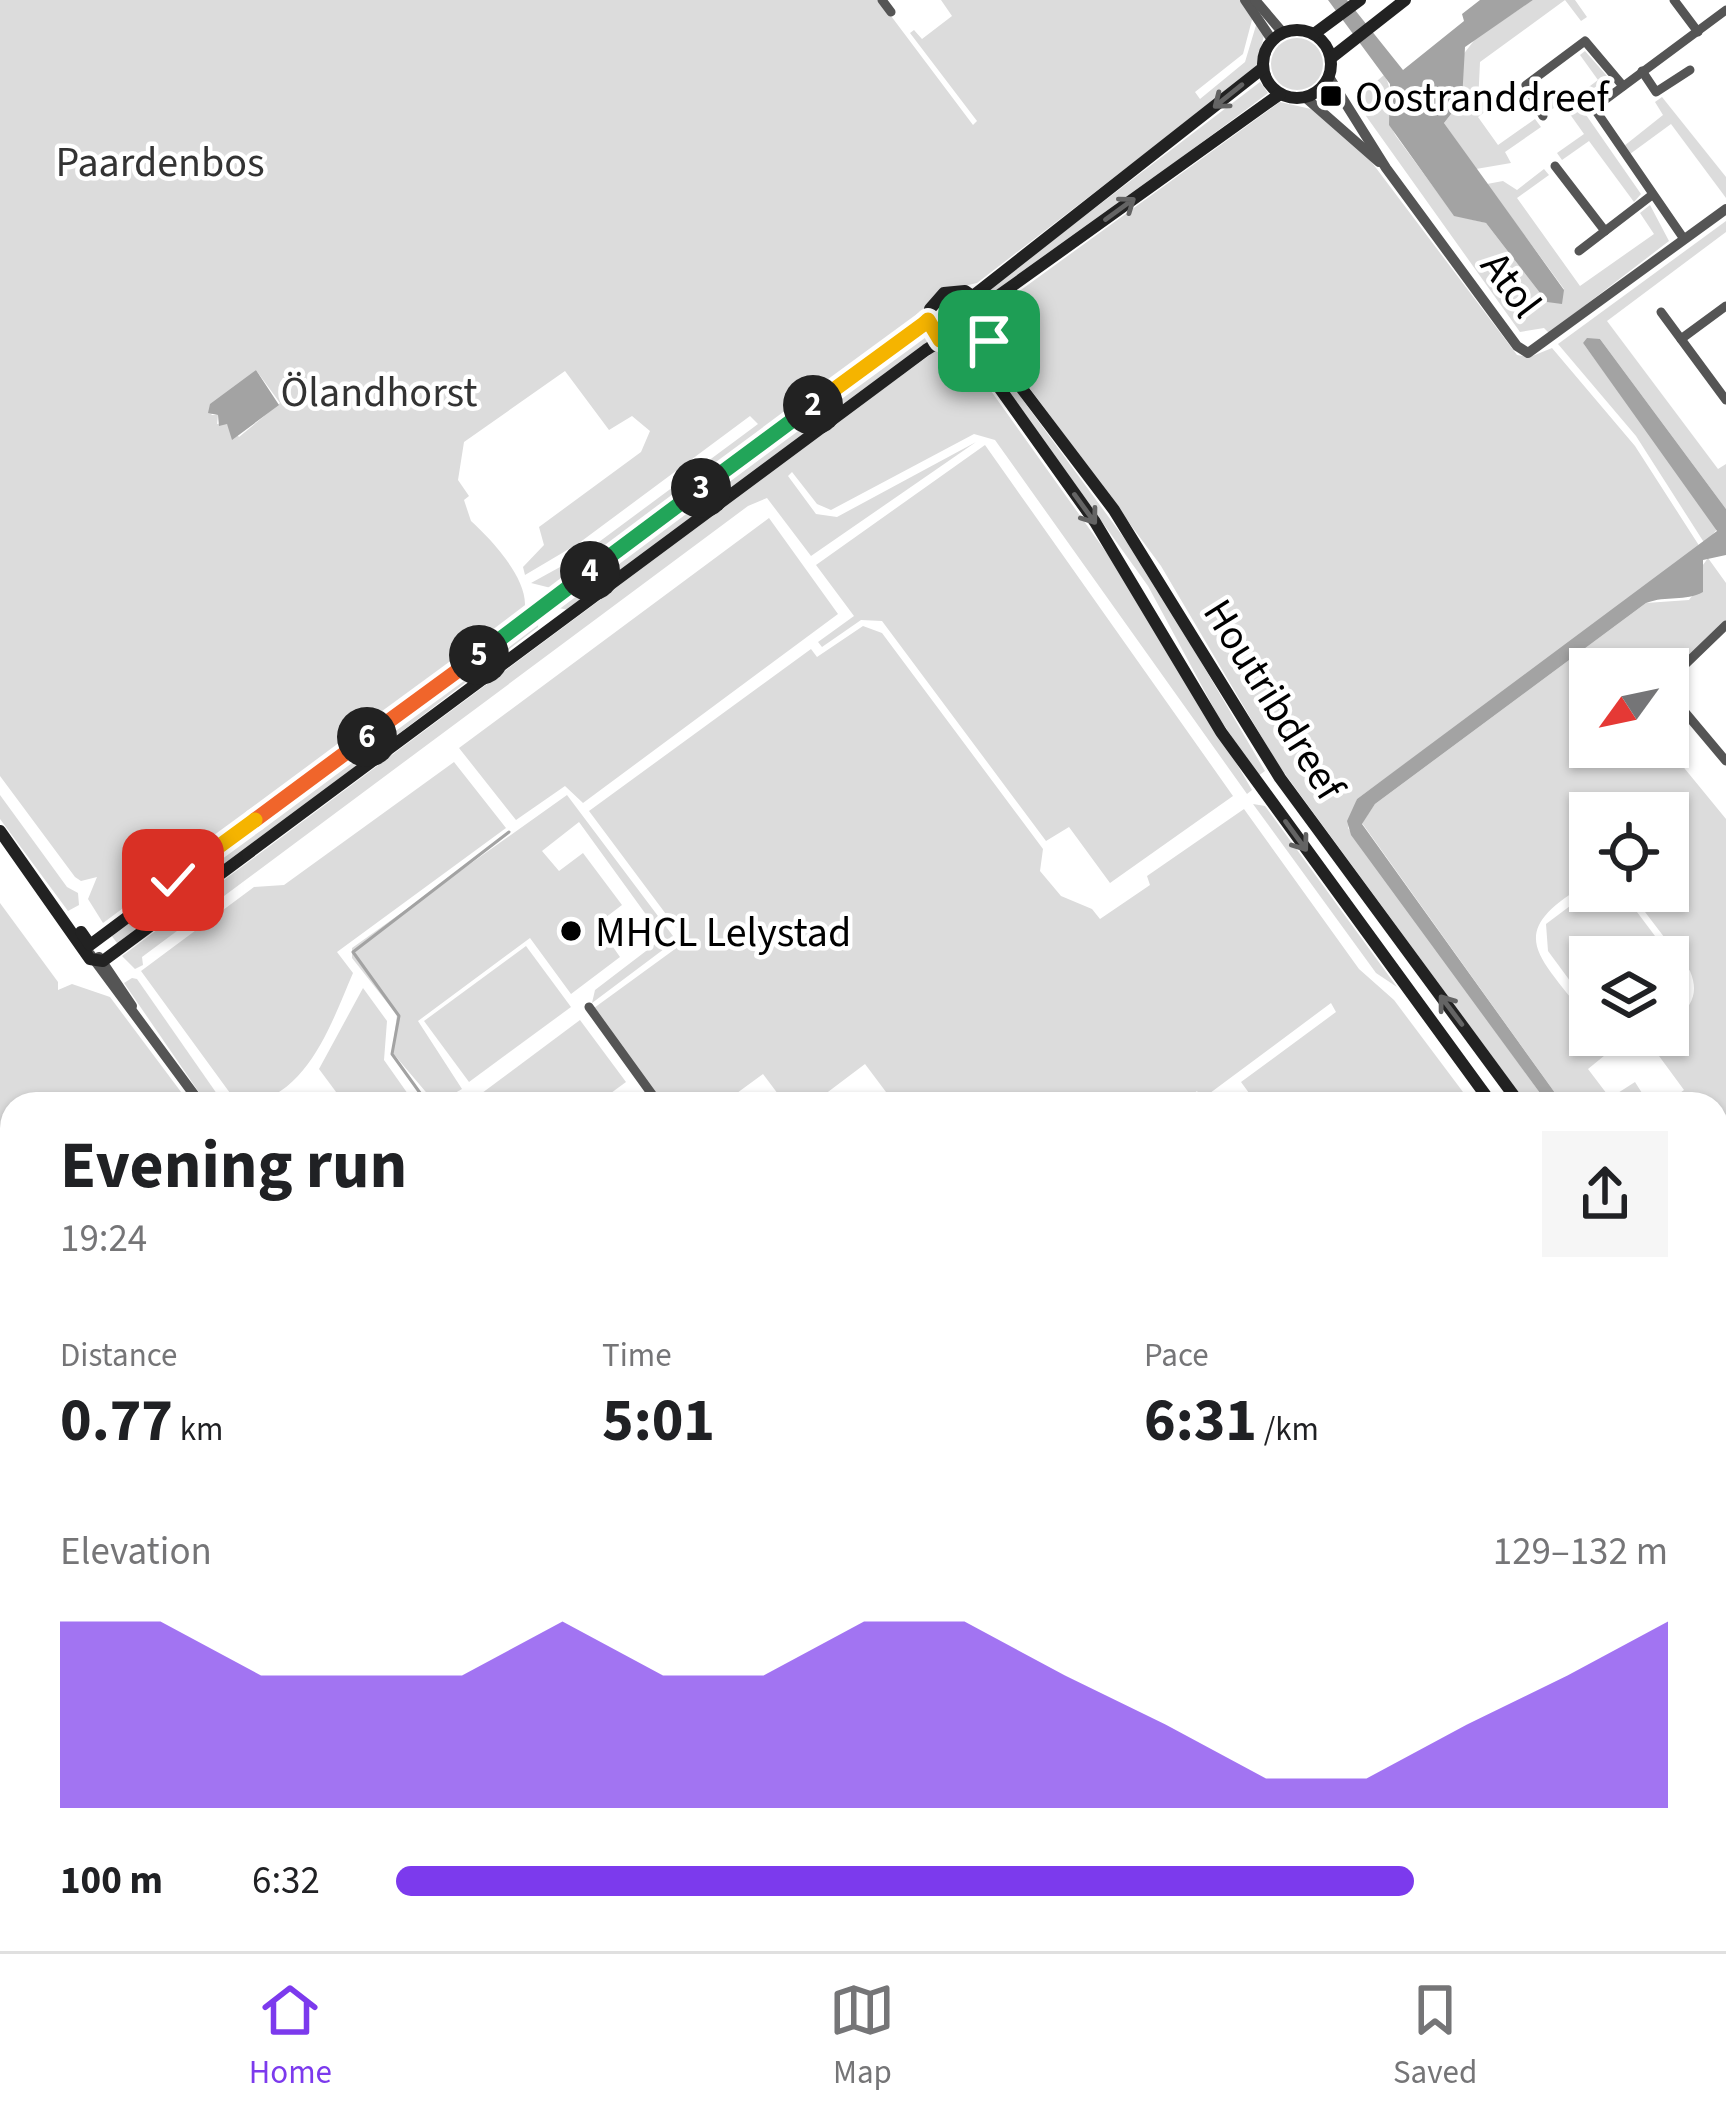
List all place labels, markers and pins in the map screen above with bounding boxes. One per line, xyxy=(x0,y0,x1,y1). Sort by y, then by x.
place label: Oostranddreef xyxy=(1355,68,1611,128)
marker: Oostranddreef xyxy=(1318,83,1344,109)
pin xyxy=(938,290,1040,392)
pin: 2 xyxy=(783,375,843,435)
pin: 3 xyxy=(671,458,731,518)
pin: 4 xyxy=(560,541,620,601)
pin: 5 xyxy=(449,625,509,685)
pin: 6 xyxy=(337,707,397,767)
pin xyxy=(122,829,224,931)
place label: MHCL Lelystad xyxy=(595,903,851,963)
marker: MHCL Lelystad xyxy=(558,918,584,944)

